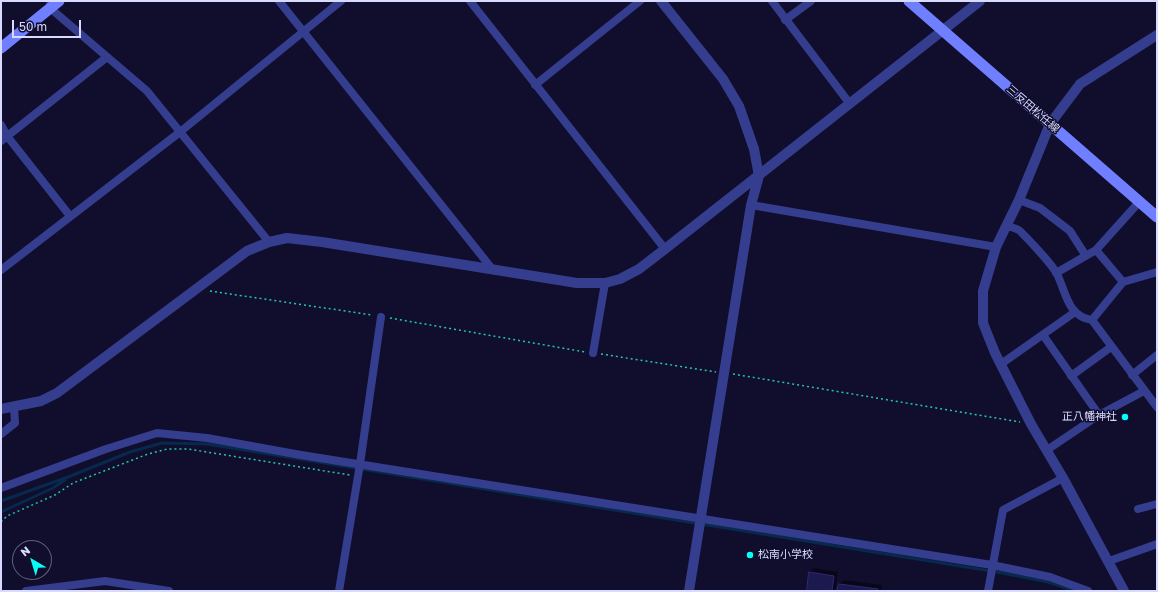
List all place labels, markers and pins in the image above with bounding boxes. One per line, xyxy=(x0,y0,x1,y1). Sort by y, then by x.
place label: 正八幡神社 xyxy=(1062,410,1117,424)
marker: 正八幡神社 xyxy=(1120,412,1130,422)
place label: 松南小学校 xyxy=(758,548,813,562)
marker: 松南小学校 xyxy=(745,550,755,560)

